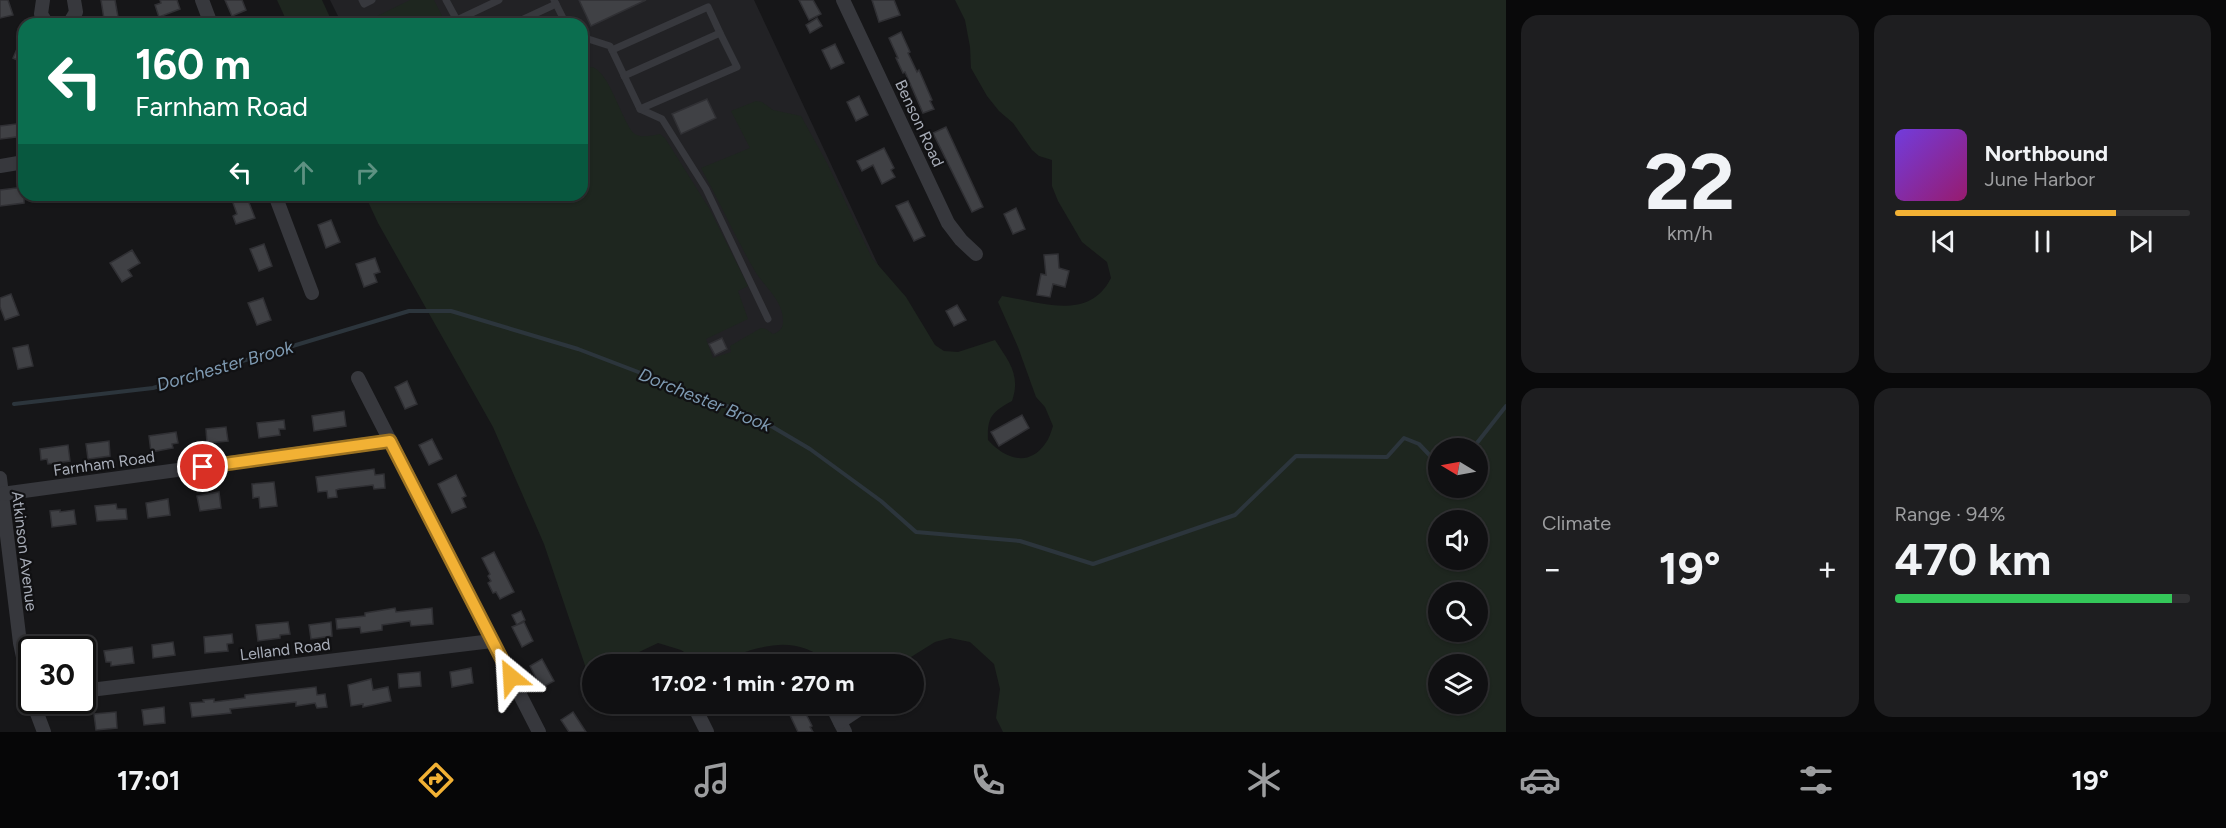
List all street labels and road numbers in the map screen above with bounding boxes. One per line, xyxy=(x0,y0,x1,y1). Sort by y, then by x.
street label: Benson Road xyxy=(891,77,948,170)
street label: Farnham Road xyxy=(52,447,156,480)
street label: Atkinson Avenue xyxy=(8,490,41,613)
street label: Lelland Road xyxy=(239,635,332,664)

